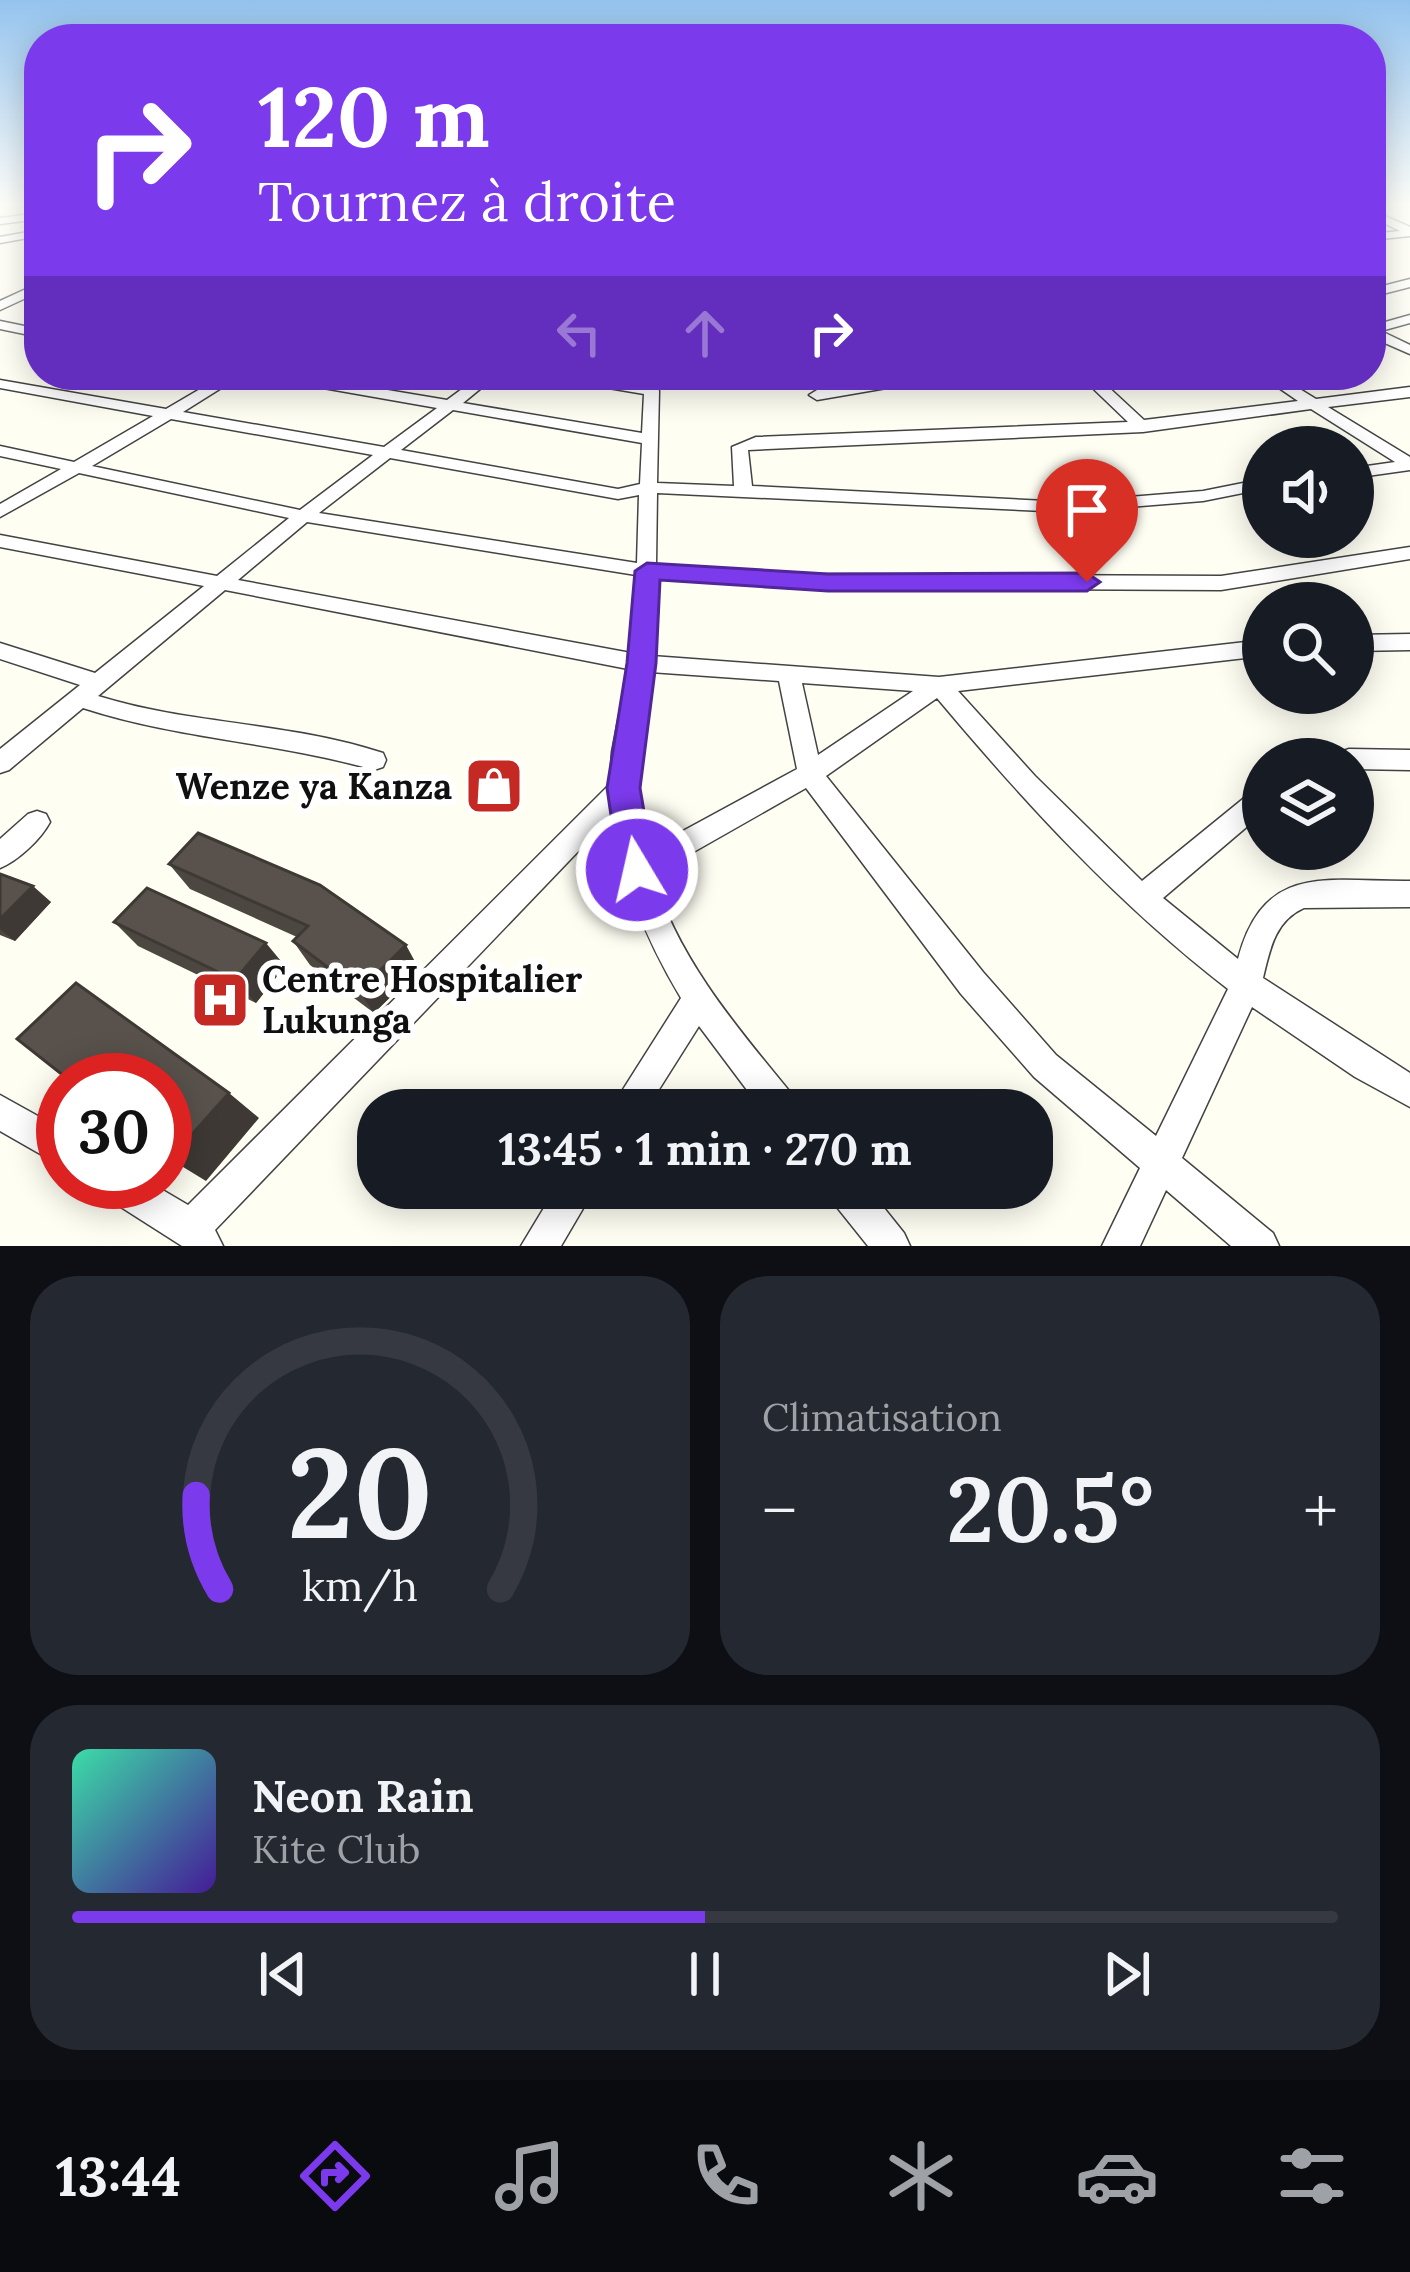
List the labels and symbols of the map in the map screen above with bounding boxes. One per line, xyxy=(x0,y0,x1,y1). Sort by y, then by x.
pin xyxy=(1036,459,1138,582)
shop icon: Wenze ya Kanza xyxy=(463,755,525,817)
place label: Wenze ya Kanza xyxy=(176,763,452,809)
position arrow xyxy=(574,807,700,933)
place label: Centre Hospitalier Lukunga xyxy=(262,956,583,1043)
hospital icon: Centre Hospitalier Lukunga xyxy=(189,969,251,1031)
speed limit sign: 30 xyxy=(36,1053,192,1209)

